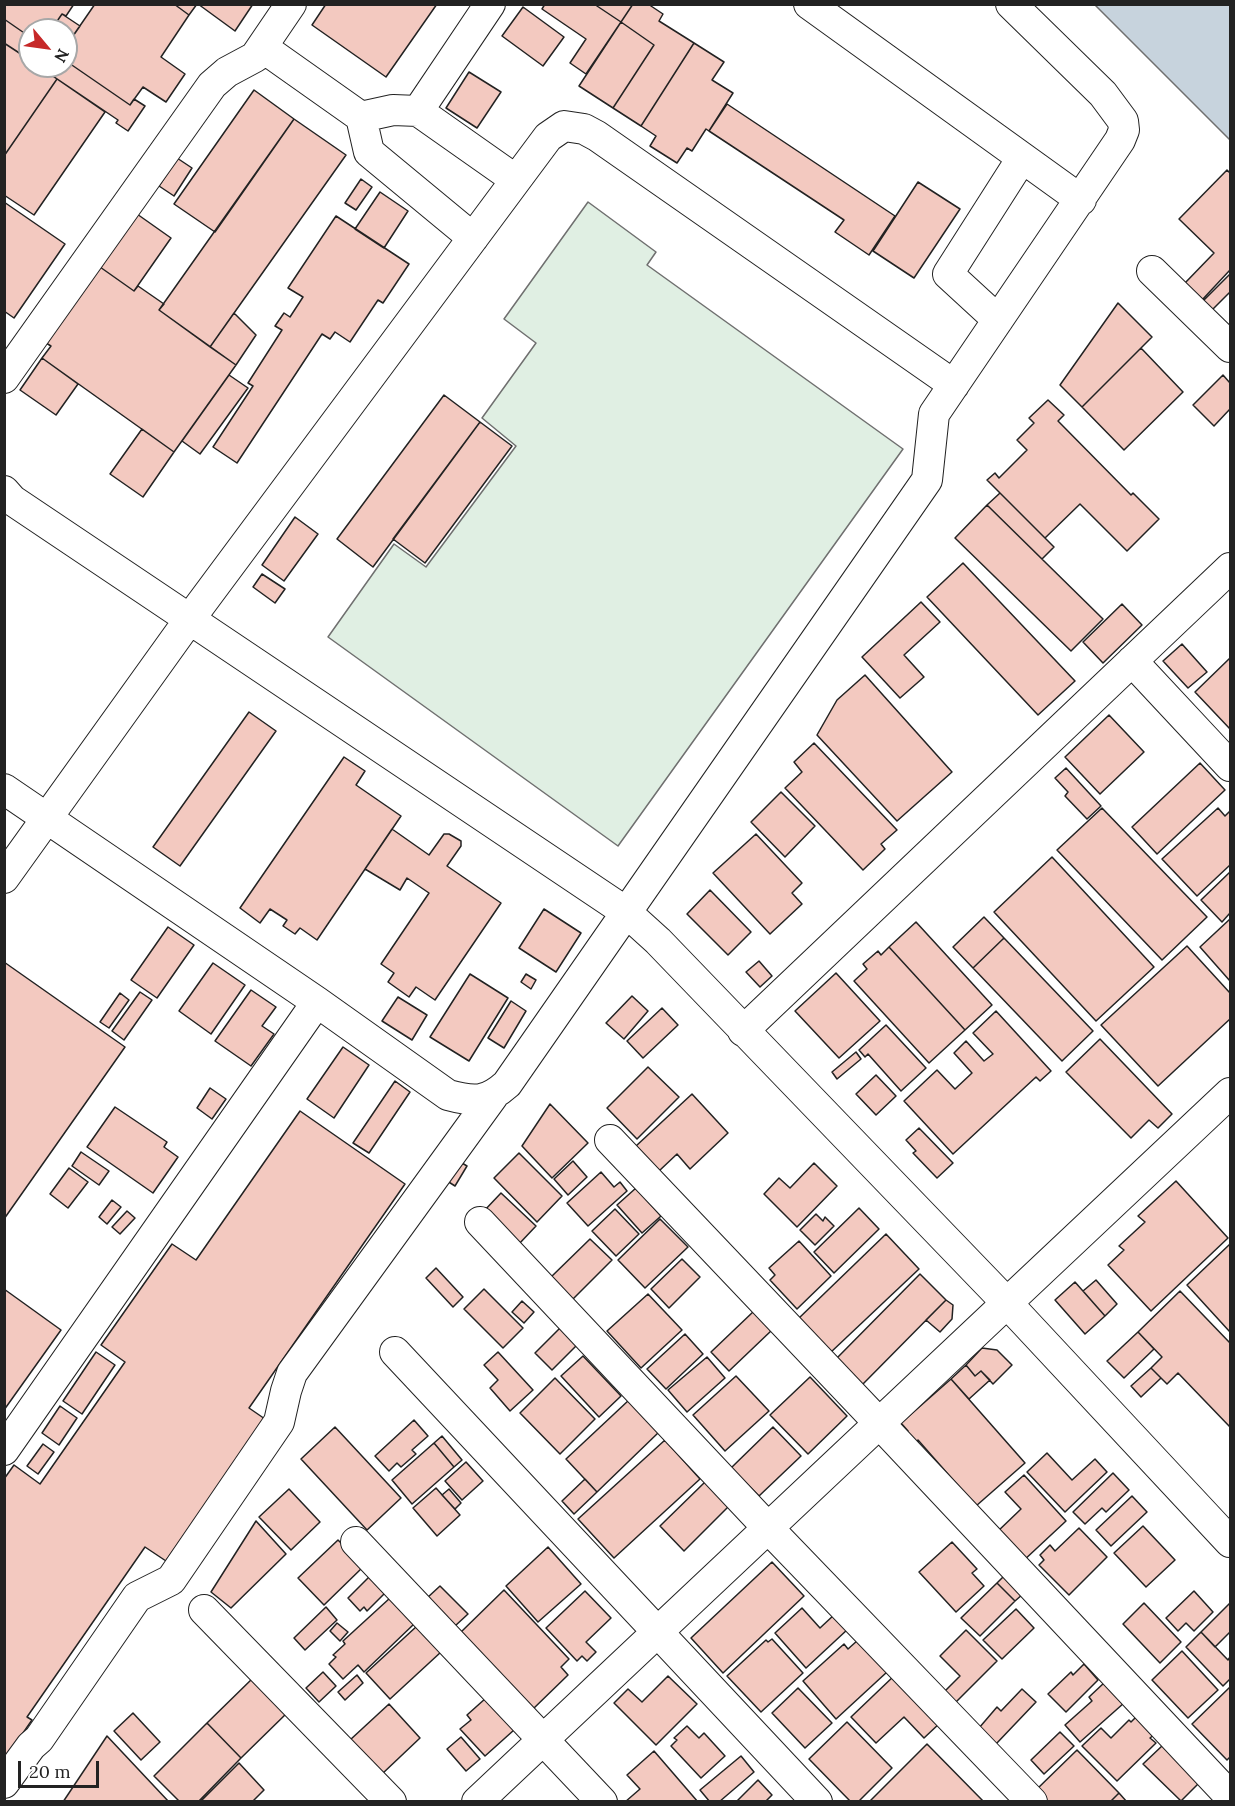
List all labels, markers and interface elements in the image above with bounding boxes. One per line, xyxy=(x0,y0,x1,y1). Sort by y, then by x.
north arrow xyxy=(18,18,78,78)
text: N xyxy=(50,45,74,66)
scale bar xyxy=(21,1749,102,1787)
text: 20 m xyxy=(29,1760,71,1783)

